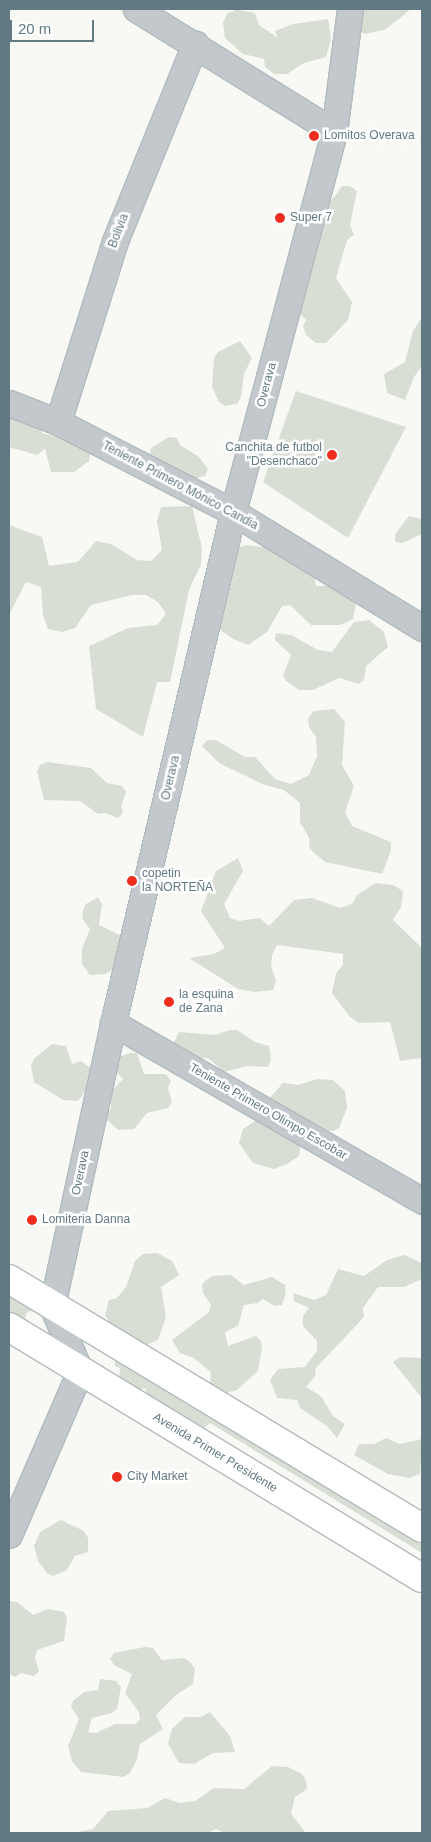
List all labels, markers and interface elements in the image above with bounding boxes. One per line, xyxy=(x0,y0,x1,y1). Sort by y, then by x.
scale bar xyxy=(12,10,96,42)
text: 20 m xyxy=(18,20,51,37)
place label: Lomitos Overava xyxy=(324,129,415,143)
marker: Lomitos Overava xyxy=(308,130,320,142)
place label: Super 7 xyxy=(290,211,332,225)
street label: Bolivia xyxy=(106,212,132,250)
marker: Super 7 xyxy=(274,212,286,224)
street label: Overava xyxy=(254,361,280,409)
street label: Teniente Primero Mónico Candia xyxy=(100,439,260,533)
place label: Canchita de futbol "Desenchaco" xyxy=(225,441,322,469)
marker: Canchita de futbol "Desenchaco" xyxy=(326,449,338,461)
street label: Overava xyxy=(159,754,183,802)
place label: copetin la NORTEÑA xyxy=(142,867,213,895)
marker: copetin la NORTEÑA xyxy=(126,875,138,887)
place label: la esquina de Zana xyxy=(179,988,234,1016)
marker: la esquina de Zana xyxy=(163,996,175,1008)
street label: Teniente Primero Olimpo Escobar xyxy=(187,1061,349,1163)
street label: Overava xyxy=(69,1149,93,1197)
place label: Lomiteria Danna xyxy=(42,1213,130,1227)
marker: Lomiteria Danna xyxy=(26,1214,38,1226)
street label: Avenida Primer Presidente xyxy=(150,1410,280,1496)
place label: City Market xyxy=(127,1470,188,1484)
marker: City Market xyxy=(111,1471,123,1483)

